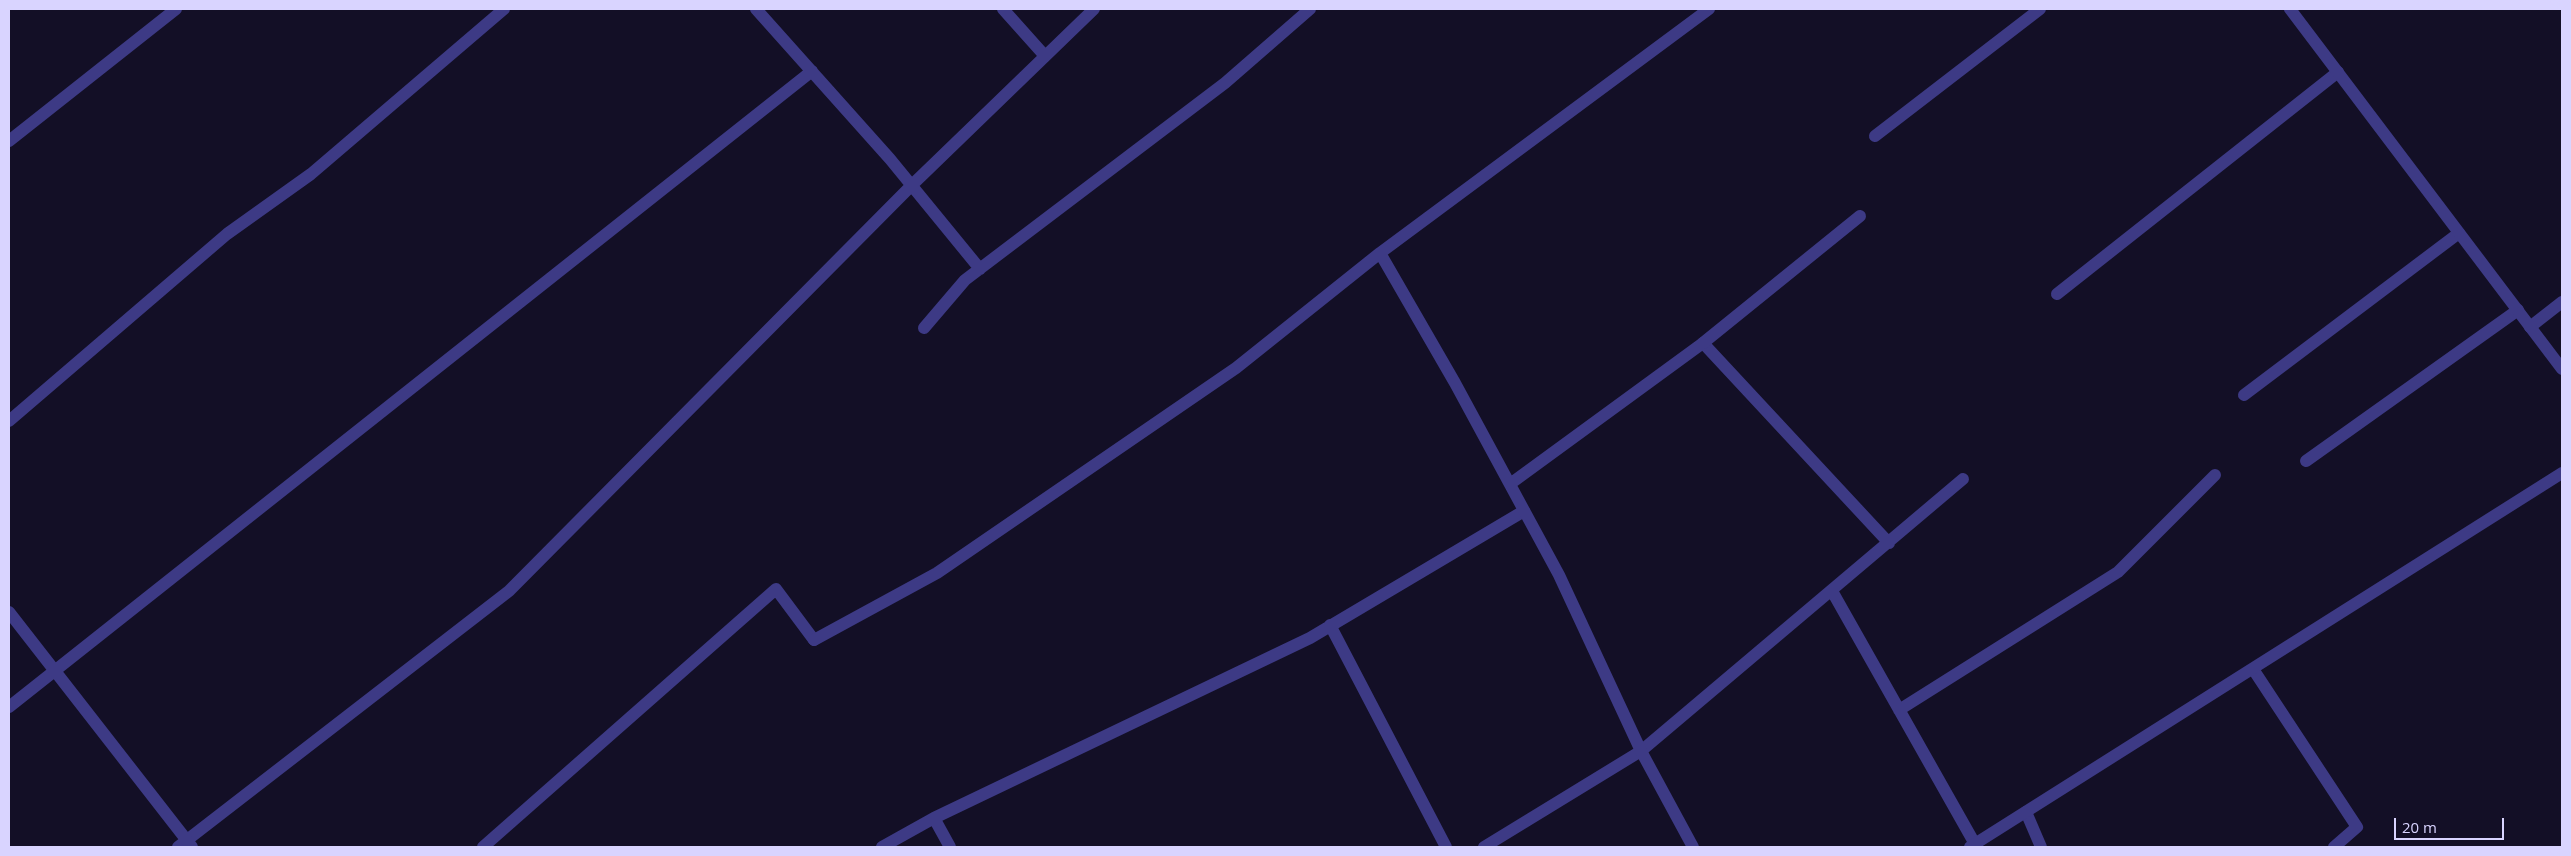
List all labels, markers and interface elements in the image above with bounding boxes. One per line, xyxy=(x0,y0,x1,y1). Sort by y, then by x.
scale bar xyxy=(2396,808,2506,840)
text: 20 m xyxy=(2402,817,2437,837)

